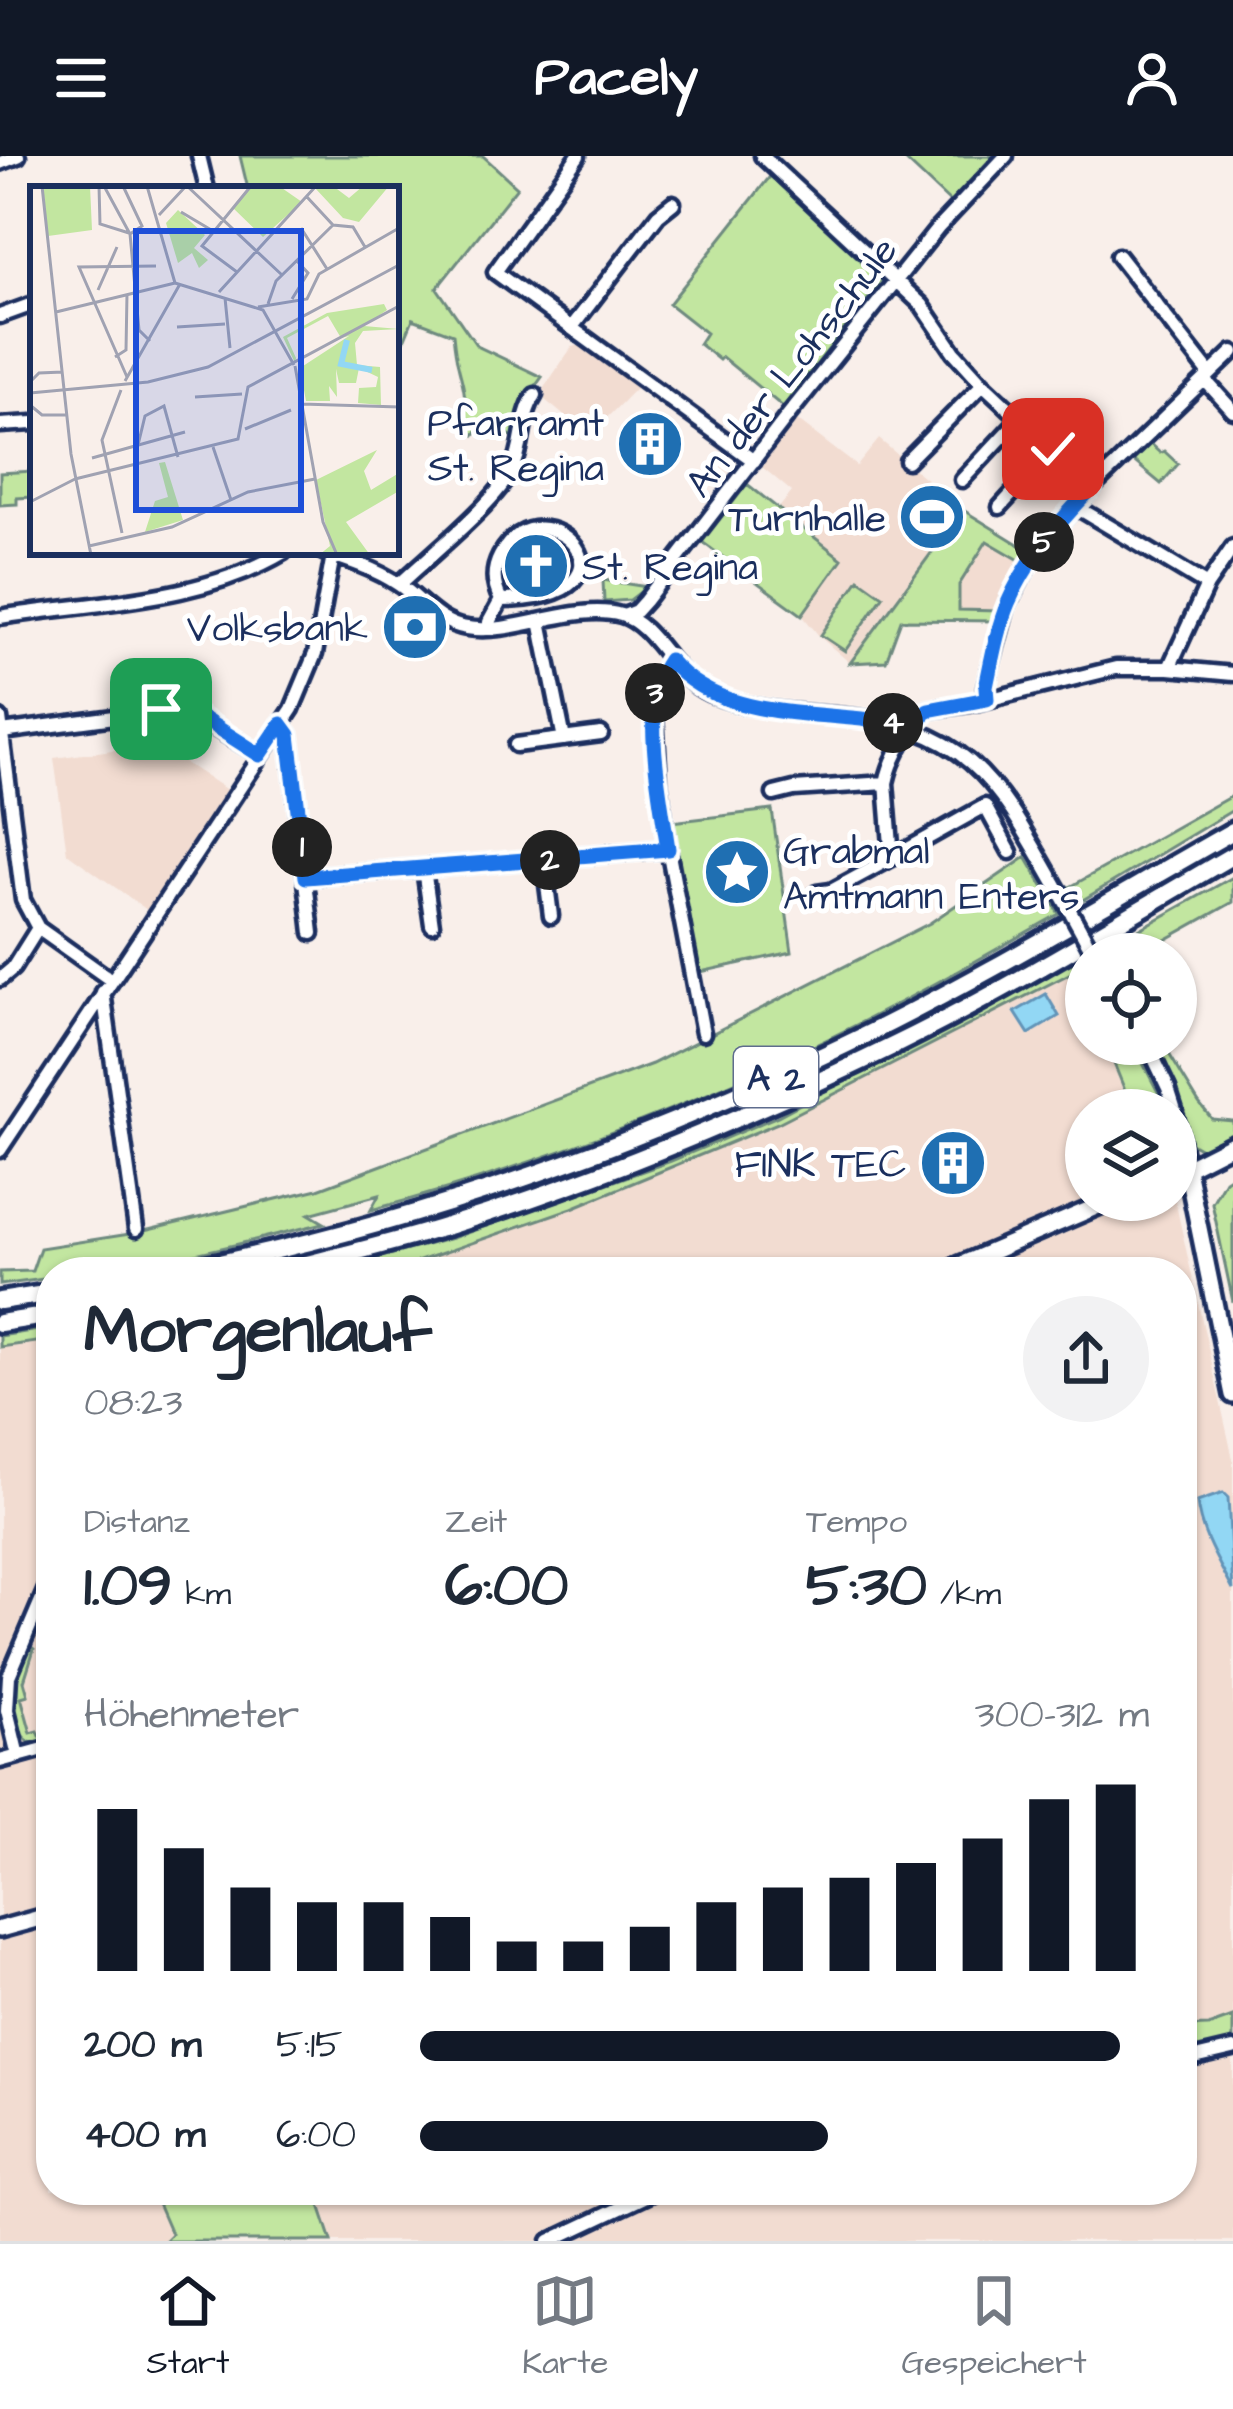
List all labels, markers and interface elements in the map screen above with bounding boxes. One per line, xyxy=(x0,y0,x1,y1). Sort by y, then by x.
text: Pacely xyxy=(535,41,698,116)
icon: menu xyxy=(48,45,114,111)
icon: person xyxy=(1119,45,1185,111)
inset map xyxy=(30,186,399,555)
street label: An der Lohschule xyxy=(673,226,911,509)
place label: Pfarramt St. Regina xyxy=(427,398,604,497)
pin xyxy=(1002,398,1104,500)
building icon: Pfarramt St. Regina xyxy=(615,409,685,479)
icon: check xyxy=(1020,416,1086,482)
sports icon: Turnhalle xyxy=(897,482,967,552)
place label: Turnhalle xyxy=(728,493,886,547)
pin: 5 xyxy=(1014,512,1074,572)
text: 5 xyxy=(1032,519,1056,565)
church icon: St. Regina xyxy=(501,531,571,601)
place label: St. Regina xyxy=(582,542,758,596)
bank icon: Volksbank xyxy=(380,592,450,662)
place label: Volksbank xyxy=(187,603,368,657)
pin xyxy=(110,658,212,760)
pin: 3 xyxy=(625,663,685,723)
text: 3 xyxy=(647,670,663,716)
icon: arrive xyxy=(128,676,194,742)
pin: 4 xyxy=(863,693,923,753)
text: 4 xyxy=(882,700,904,746)
pin: 1 xyxy=(272,817,332,877)
text: 1 xyxy=(300,824,304,870)
place label: Grabmal Amtmann Enters xyxy=(783,826,1079,925)
pin: 2 xyxy=(520,830,580,890)
text: 2 xyxy=(541,837,559,883)
place icon: Grabmal Amtmann Enters xyxy=(702,837,772,907)
map controls xyxy=(1065,933,1197,1221)
button: locate xyxy=(1065,933,1197,1065)
road number: A 2 xyxy=(734,1047,818,1107)
button: layers xyxy=(1065,1089,1197,1221)
building icon: FINK TEC xyxy=(918,1128,988,1198)
place label: FINK TEC xyxy=(734,1139,906,1193)
text: Morgenlauf xyxy=(84,1286,432,1378)
button: share xyxy=(1023,1296,1149,1422)
text: 08:23 xyxy=(84,1377,183,1431)
text: Distanz xyxy=(84,1499,190,1545)
text: Zeit xyxy=(445,1499,507,1545)
text: Tempo xyxy=(806,1499,907,1545)
text: 1.09 xyxy=(84,1545,172,1628)
text: 6:00 xyxy=(445,1545,568,1628)
text: 5:30 xyxy=(806,1545,927,1628)
text: km xyxy=(172,1571,231,1617)
text: /km xyxy=(927,1571,1001,1617)
text: Höhenmeter xyxy=(84,1689,299,1743)
text: 300–312 m xyxy=(975,1689,1149,1743)
text: 200 m xyxy=(84,2019,202,2073)
text: 5:15 xyxy=(276,2019,343,2073)
text: 400 m xyxy=(84,2109,206,2163)
text: 6:00 xyxy=(276,2109,356,2163)
tab: Start xyxy=(146,2268,229,2386)
tab: Karte xyxy=(522,2268,608,2386)
tab: Gespeichert xyxy=(901,2268,1087,2386)

